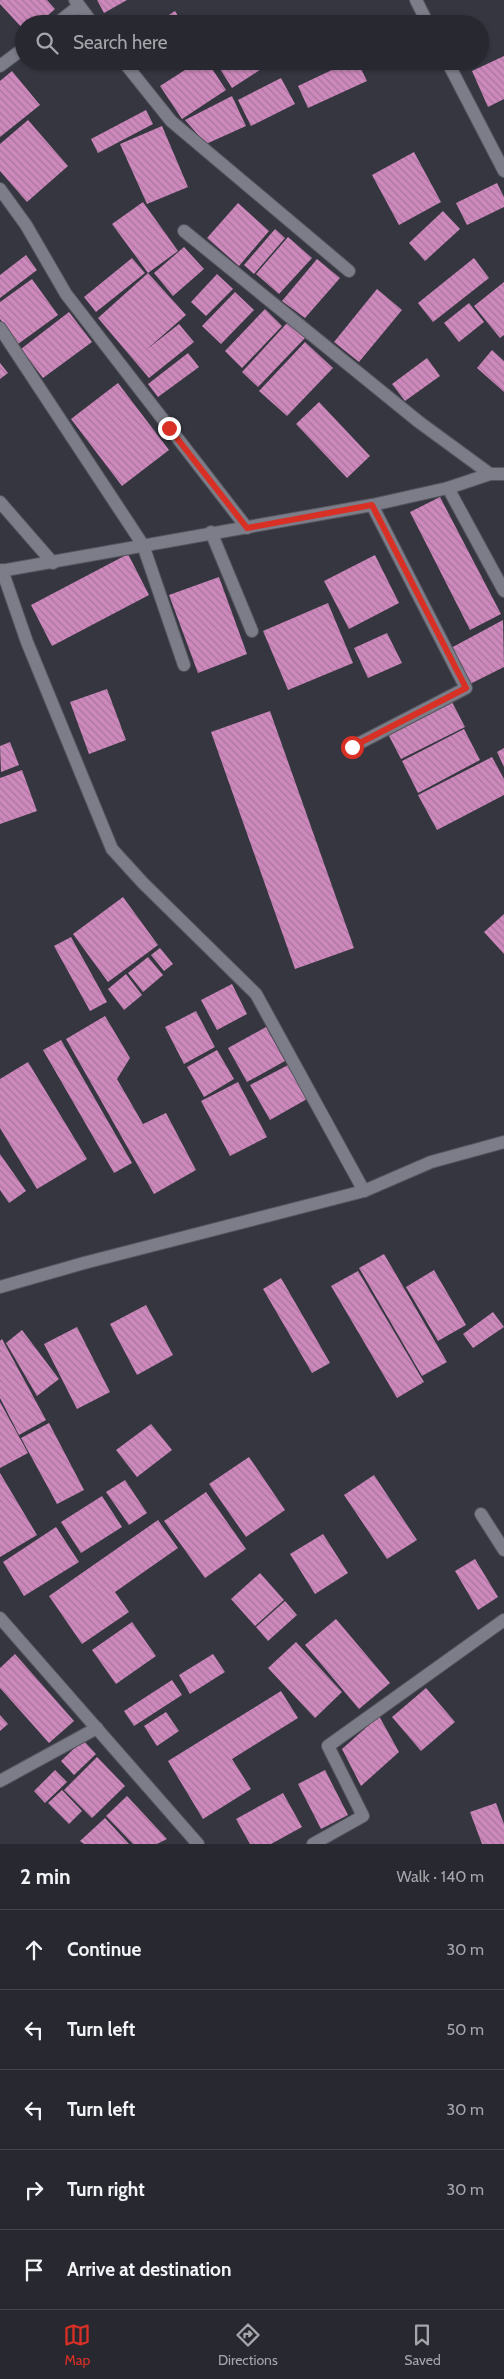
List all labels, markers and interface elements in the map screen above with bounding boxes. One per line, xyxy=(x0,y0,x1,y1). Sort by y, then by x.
search box xyxy=(15,15,489,70)
icon: search xyxy=(33,29,61,57)
text: Search here xyxy=(73,31,167,54)
route end xyxy=(158,417,181,440)
route start xyxy=(341,736,364,759)
text: 2 min xyxy=(20,1864,71,1889)
text: Walk · 140 m xyxy=(397,1867,484,1886)
icon: ahead xyxy=(20,1936,48,1964)
text: Continue xyxy=(67,1938,141,1961)
text: 30 m xyxy=(447,1940,484,1959)
icon: left xyxy=(20,2016,48,2044)
text: Turn left xyxy=(67,2018,135,2041)
text: 50 m xyxy=(447,2020,484,2039)
icon: left xyxy=(20,2096,48,2124)
text: Turn left xyxy=(67,2098,135,2121)
text: 30 m xyxy=(447,2100,484,2119)
icon: right xyxy=(20,2176,48,2204)
text: Turn right xyxy=(67,2178,145,2201)
text: 30 m xyxy=(447,2180,484,2199)
icon: arrive xyxy=(20,2256,48,2284)
text: Arrive at destination xyxy=(67,2258,231,2281)
tab: Map xyxy=(63,2321,91,2369)
tab: Directions xyxy=(218,2321,278,2369)
tab: Saved xyxy=(404,2321,441,2369)

